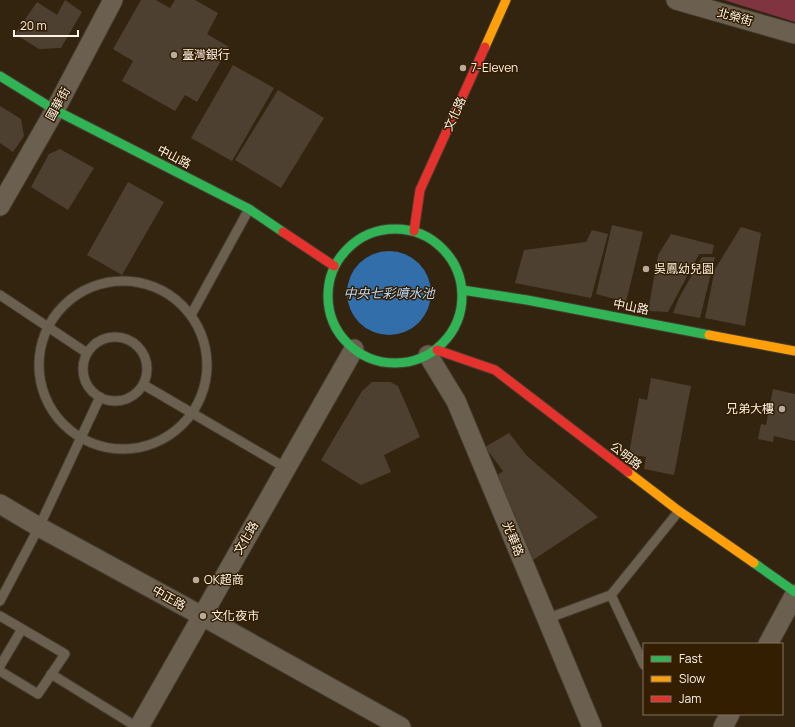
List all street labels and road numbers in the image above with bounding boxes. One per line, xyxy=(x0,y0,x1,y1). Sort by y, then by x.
street label: 北榮街 xyxy=(715,3,755,30)
street label: 國華街 xyxy=(41,84,74,124)
street label: 文化路 xyxy=(439,94,470,134)
street label: 中山路 xyxy=(154,141,194,172)
street label: 中山路 xyxy=(612,295,650,318)
street label: 公明路 xyxy=(607,438,646,473)
street label: 文化路 xyxy=(229,518,262,558)
street label: 光華路 xyxy=(499,519,528,559)
street label: 中正路 xyxy=(149,581,189,614)

